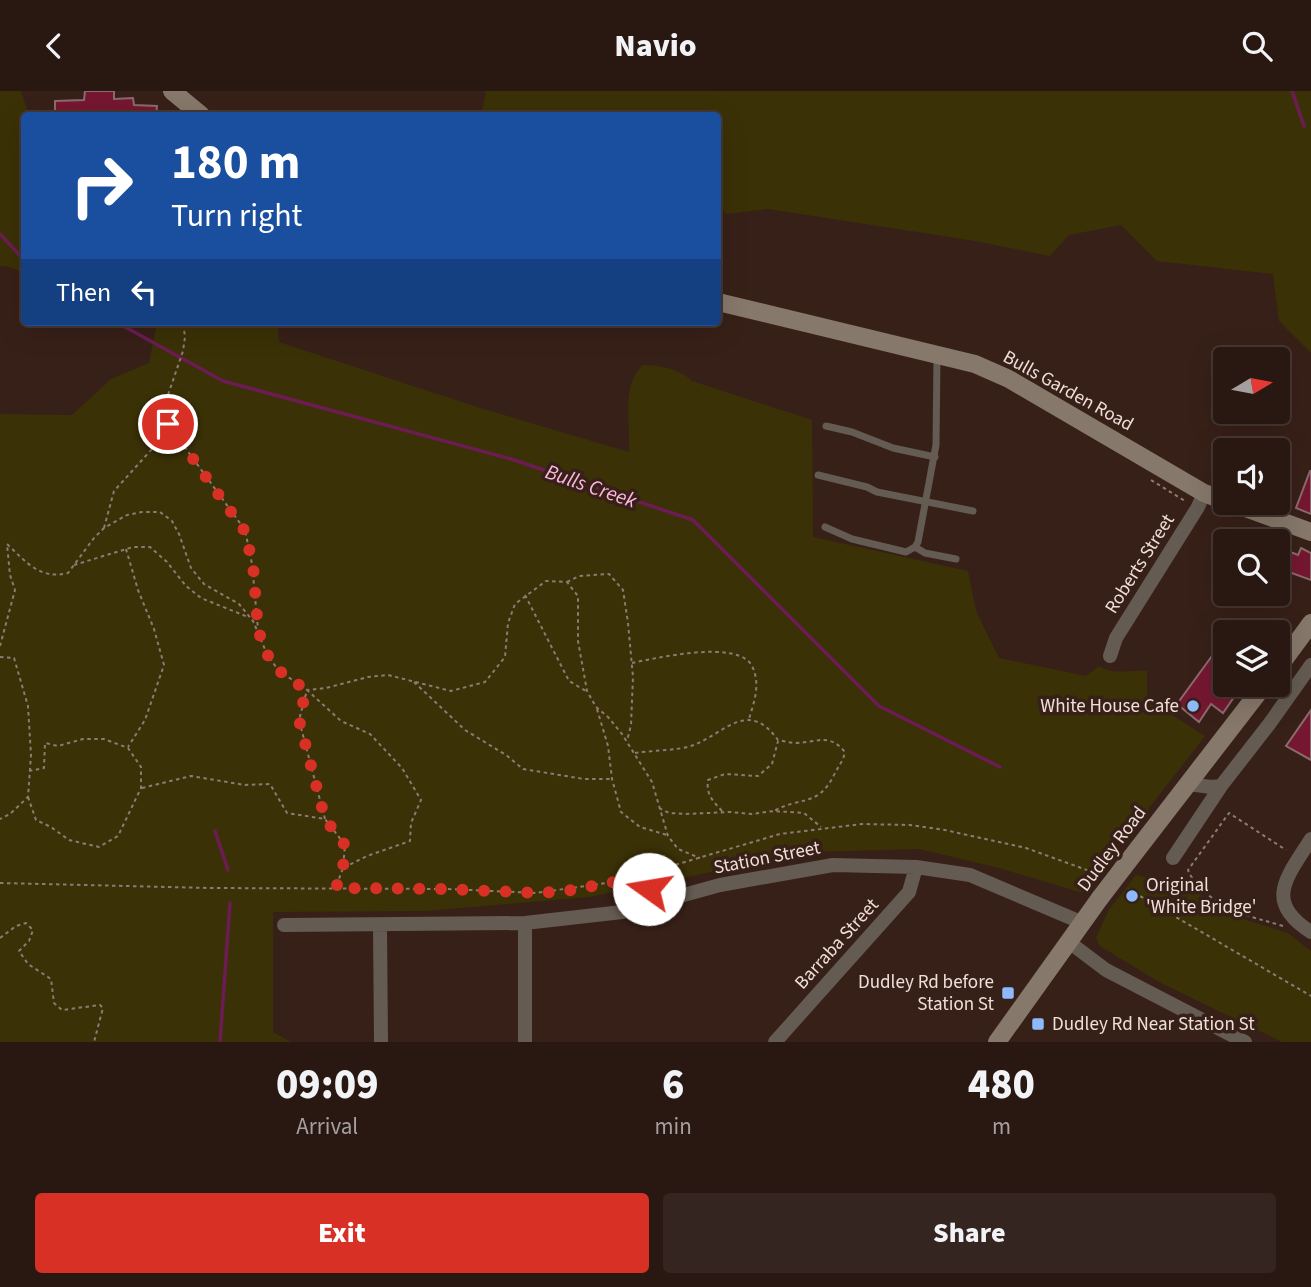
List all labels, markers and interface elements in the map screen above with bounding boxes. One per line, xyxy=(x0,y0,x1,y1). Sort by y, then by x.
text: Navio xyxy=(614,23,697,69)
icon: back xyxy=(35,27,73,65)
icon: search xyxy=(1238,27,1276,65)
text: 180 m xyxy=(171,128,300,198)
icon: right xyxy=(56,140,147,231)
text: Turn right xyxy=(171,193,302,239)
icon: left xyxy=(125,273,163,311)
text: Then xyxy=(56,274,111,311)
street label: Bulls Garden Road xyxy=(998,344,1138,438)
north arrow xyxy=(1213,347,1290,423)
map controls xyxy=(1213,347,1290,697)
pin xyxy=(138,394,198,454)
icon: arrive xyxy=(149,405,187,443)
button: sound xyxy=(1213,438,1290,515)
water label: Bulls Creek xyxy=(541,456,642,516)
street label: Roberts Street xyxy=(1099,508,1182,619)
button: search xyxy=(1213,529,1290,606)
button: layers xyxy=(1213,620,1290,697)
place label: White House Cafe xyxy=(1040,693,1179,720)
marker: White House Cafe xyxy=(1185,698,1201,714)
street label: Dudley Road xyxy=(1071,801,1153,897)
street label: Station Street xyxy=(711,834,823,882)
position arrow xyxy=(612,852,686,926)
place label: Original 'White Bridge' xyxy=(1146,872,1257,921)
marker: Original 'White Bridge' xyxy=(1124,888,1140,904)
street label: Barraba Street xyxy=(789,892,886,996)
place label: Dudley Rd before Station St xyxy=(858,969,995,1018)
marker: Dudley Rd before Station St xyxy=(1000,985,1016,1001)
place label: Dudley Rd Near Station St xyxy=(1052,1011,1255,1038)
marker: Dudley Rd Near Station St xyxy=(1030,1016,1046,1032)
text: 09:09 xyxy=(276,1055,379,1115)
text: 6 xyxy=(662,1055,684,1115)
text: 480 xyxy=(968,1055,1035,1115)
text: Arrival xyxy=(296,1110,358,1143)
text: min xyxy=(655,1110,692,1143)
text: m xyxy=(992,1110,1011,1143)
button: Exit xyxy=(35,1193,649,1273)
button: Share xyxy=(663,1193,1276,1273)

